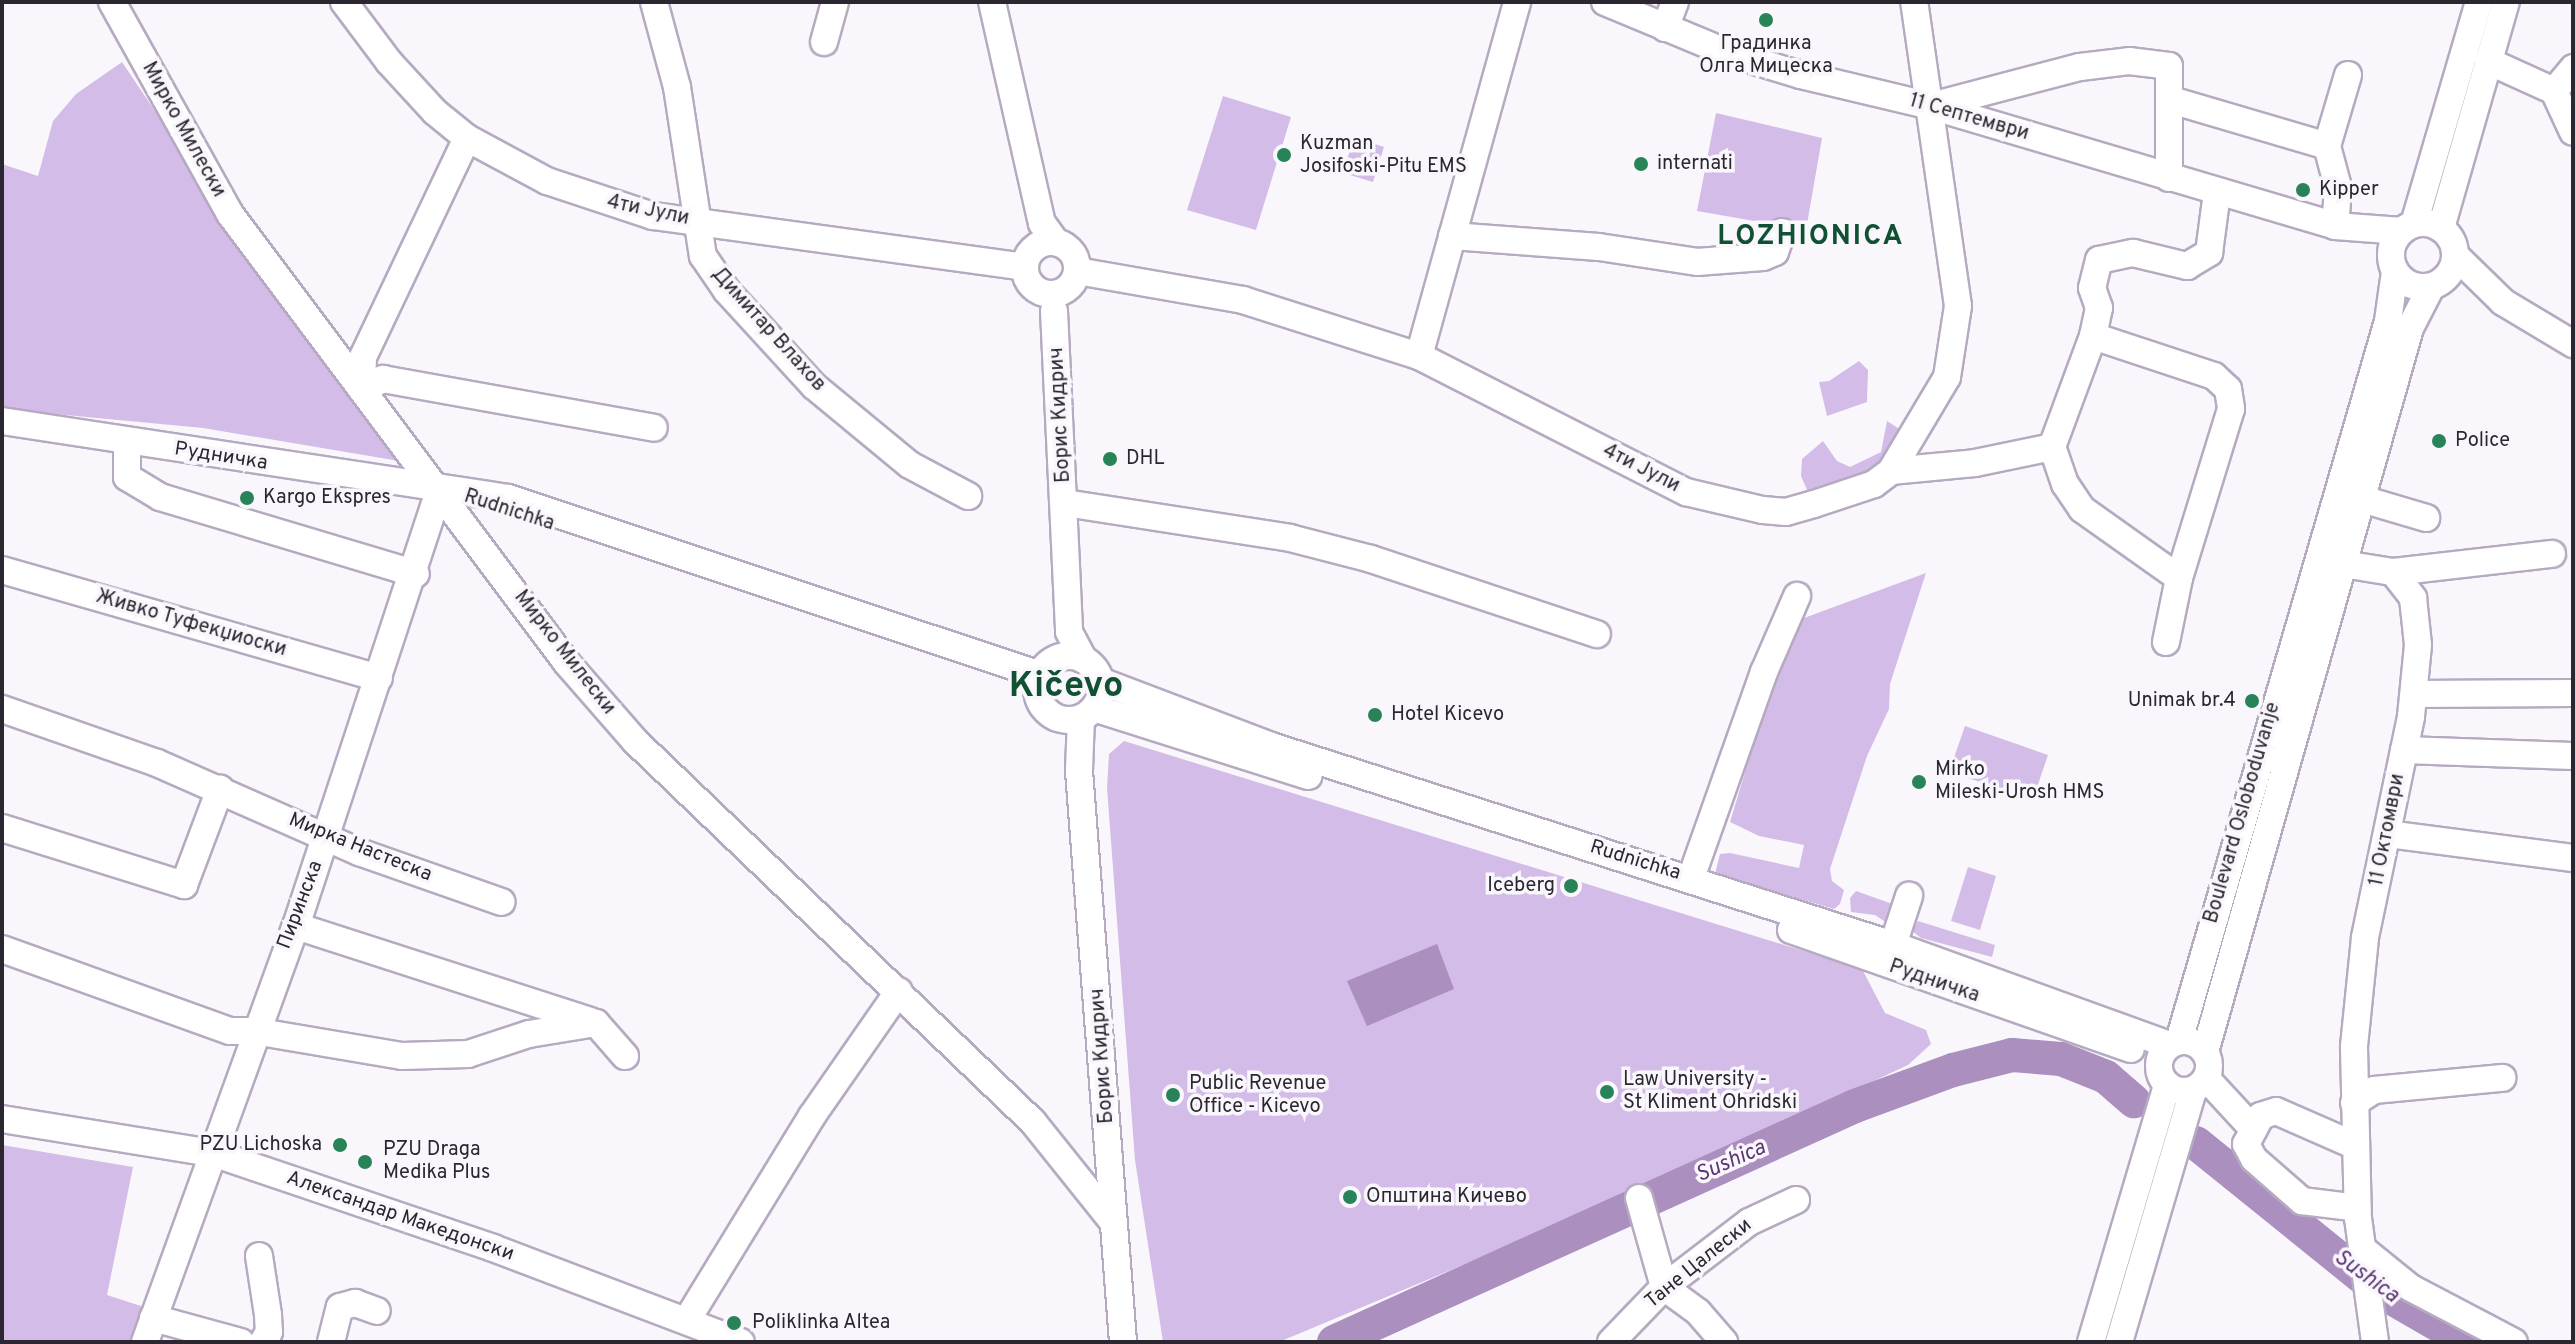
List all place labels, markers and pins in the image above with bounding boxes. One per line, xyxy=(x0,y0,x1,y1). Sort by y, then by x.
marker: Градинка Олга Мицеска xyxy=(1757,11,1775,29)
place label: Градинка Олга Мицеска xyxy=(1699,32,1833,79)
place label: Kuzman Josifoski-Pitu EMS xyxy=(1300,132,1467,179)
marker: Kuzman Josifoski-Pitu EMS xyxy=(1275,146,1293,164)
place label: internati xyxy=(1657,152,1733,176)
marker: internati xyxy=(1632,155,1650,173)
place label: Kipper xyxy=(2319,178,2379,202)
marker: Kipper xyxy=(2294,181,2312,199)
place label: Police xyxy=(2455,429,2510,453)
marker: Police xyxy=(2430,432,2448,450)
place label: DHL xyxy=(1126,447,1165,471)
marker: DHL xyxy=(1101,450,1119,468)
place label: Kargo Ekspres xyxy=(263,486,391,510)
marker: Kargo Ekspres xyxy=(238,489,256,507)
place label: Unimak br.4 xyxy=(2128,689,2236,713)
marker: Unimak br.4 xyxy=(2243,692,2261,710)
place label: Hotel Kicevo xyxy=(1391,703,1504,727)
marker: Hotel Kicevo xyxy=(1366,706,1384,724)
place label: Mirko Mileski-Urosh HMS xyxy=(1935,758,2104,805)
marker: Mirko Mileski-Urosh HMS xyxy=(1910,773,1928,791)
place label: Iceberg xyxy=(1487,874,1555,898)
marker: Iceberg xyxy=(1562,877,1580,895)
place label: Law University - St Kliment Ohridski xyxy=(1623,1068,1797,1115)
place label: Public Revenue Office - Kicevo xyxy=(1189,1072,1326,1119)
marker: Law University - St Kliment Ohridski xyxy=(1598,1083,1616,1101)
marker: Public Revenue Office - Kicevo xyxy=(1164,1086,1182,1104)
place label: PZU Lichoska xyxy=(199,1133,322,1157)
marker: PZU Lichoska xyxy=(329,1134,351,1156)
place label: PZU Draga Medika Plus xyxy=(383,1138,490,1185)
marker: PZU Draga Medika Plus xyxy=(354,1151,376,1173)
place label: Општина Кичево xyxy=(1366,1185,1527,1209)
marker: Општина Кичево xyxy=(1341,1188,1359,1206)
place label: Poliklinka Altea xyxy=(752,1311,891,1335)
marker: Poliklinka Altea xyxy=(723,1312,745,1334)

